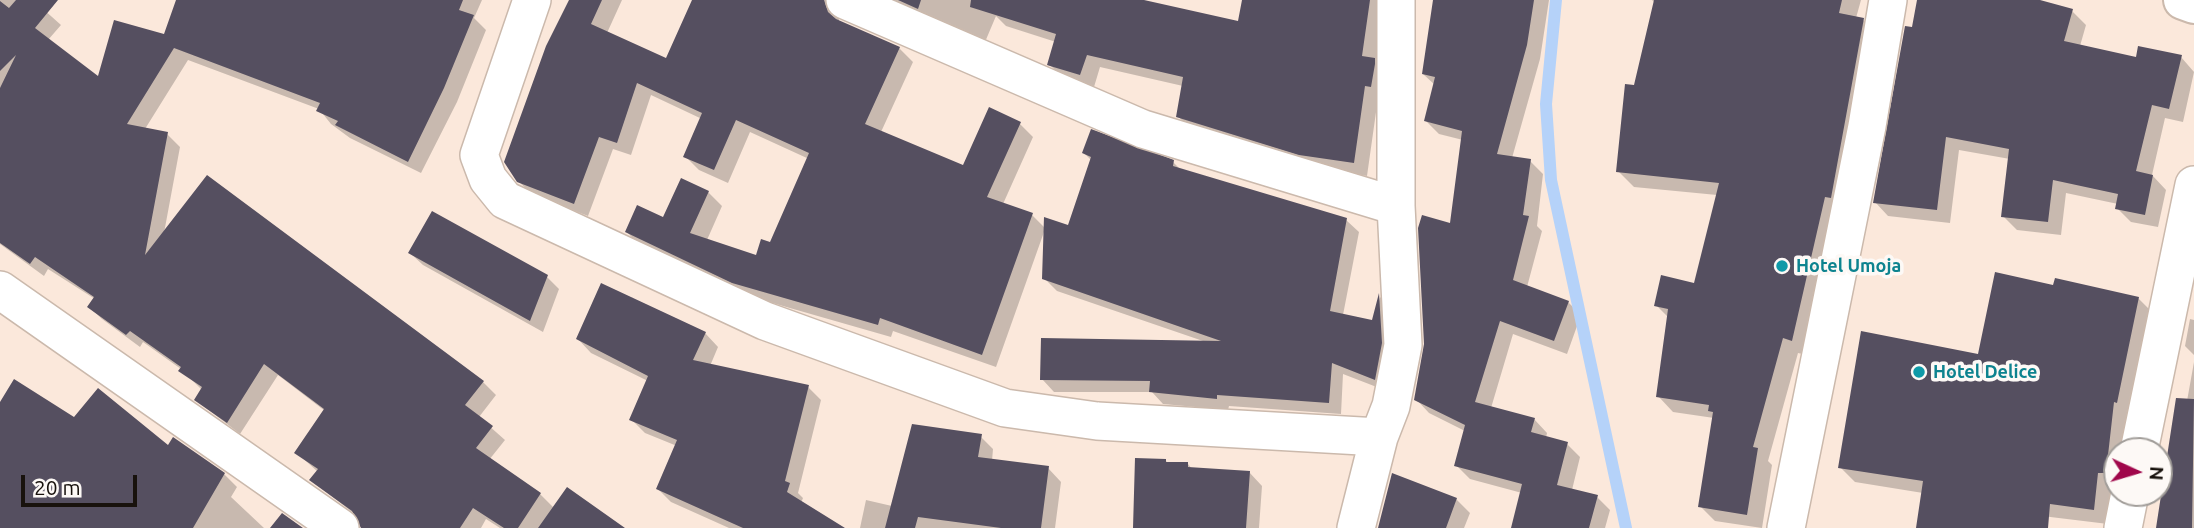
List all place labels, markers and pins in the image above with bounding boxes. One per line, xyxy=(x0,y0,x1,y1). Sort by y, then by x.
place label: Hotel Umoja xyxy=(1796,255,1901,277)
marker: Hotel Umoja xyxy=(1774,258,1790,274)
place label: Hotel Delice xyxy=(1933,361,2037,383)
marker: Hotel Delice xyxy=(1911,364,1927,380)

